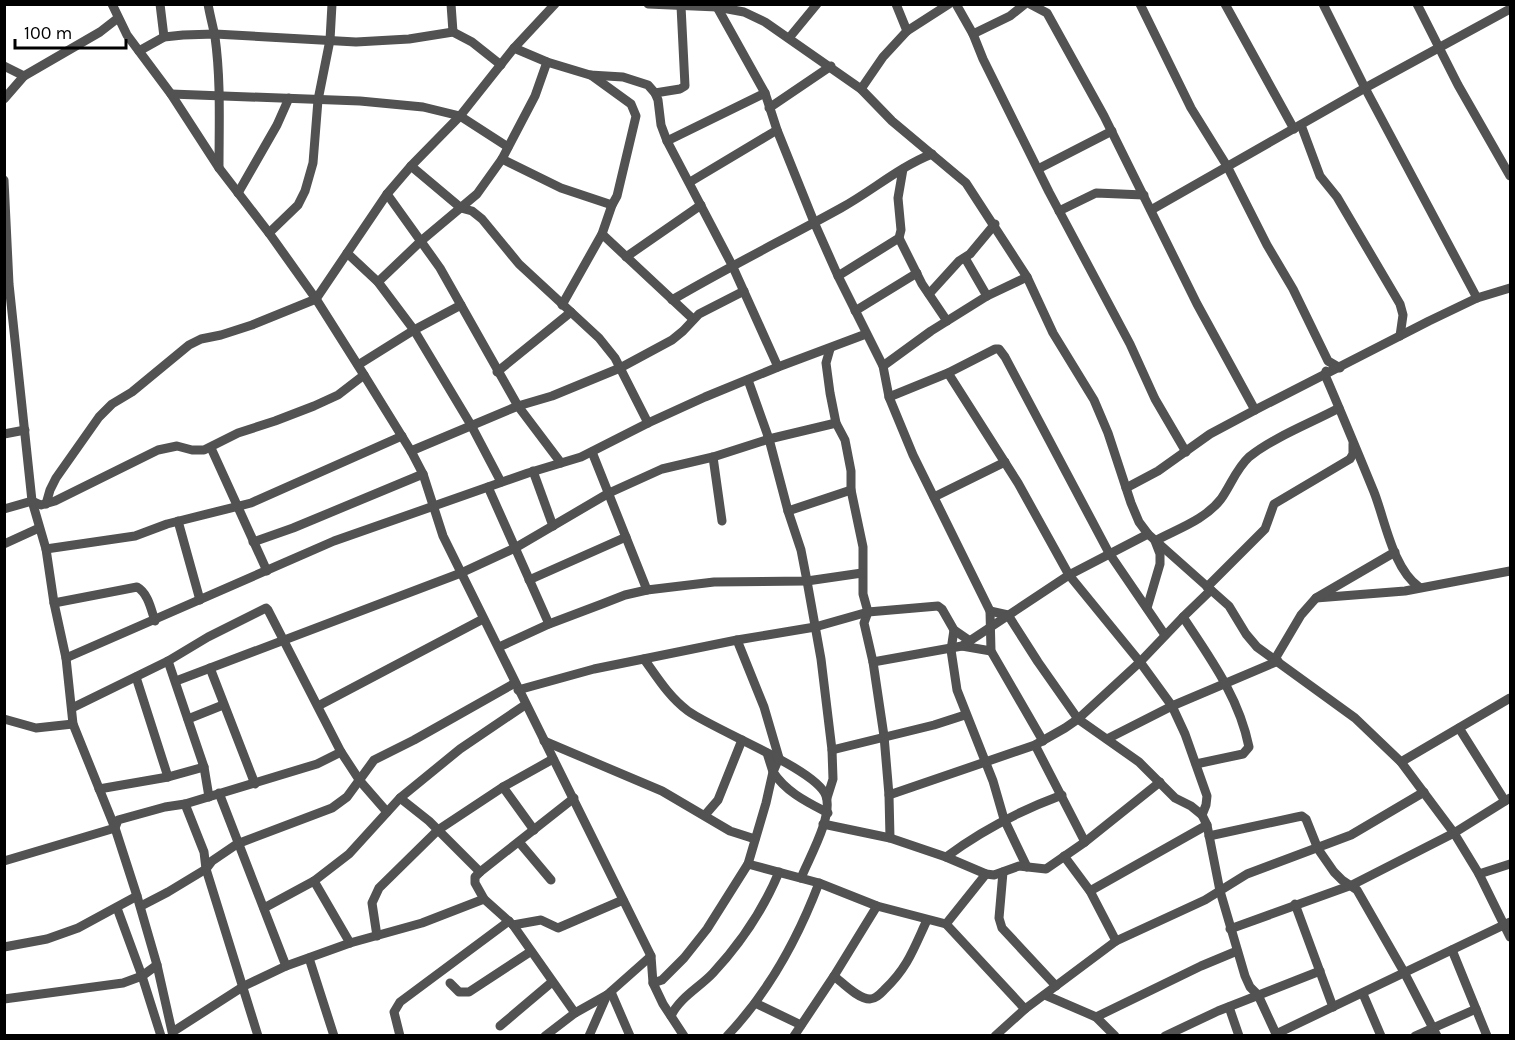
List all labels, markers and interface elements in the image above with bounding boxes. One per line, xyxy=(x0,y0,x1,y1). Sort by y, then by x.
scale bar xyxy=(15,12,126,50)
text: 100 m xyxy=(24,22,72,44)

